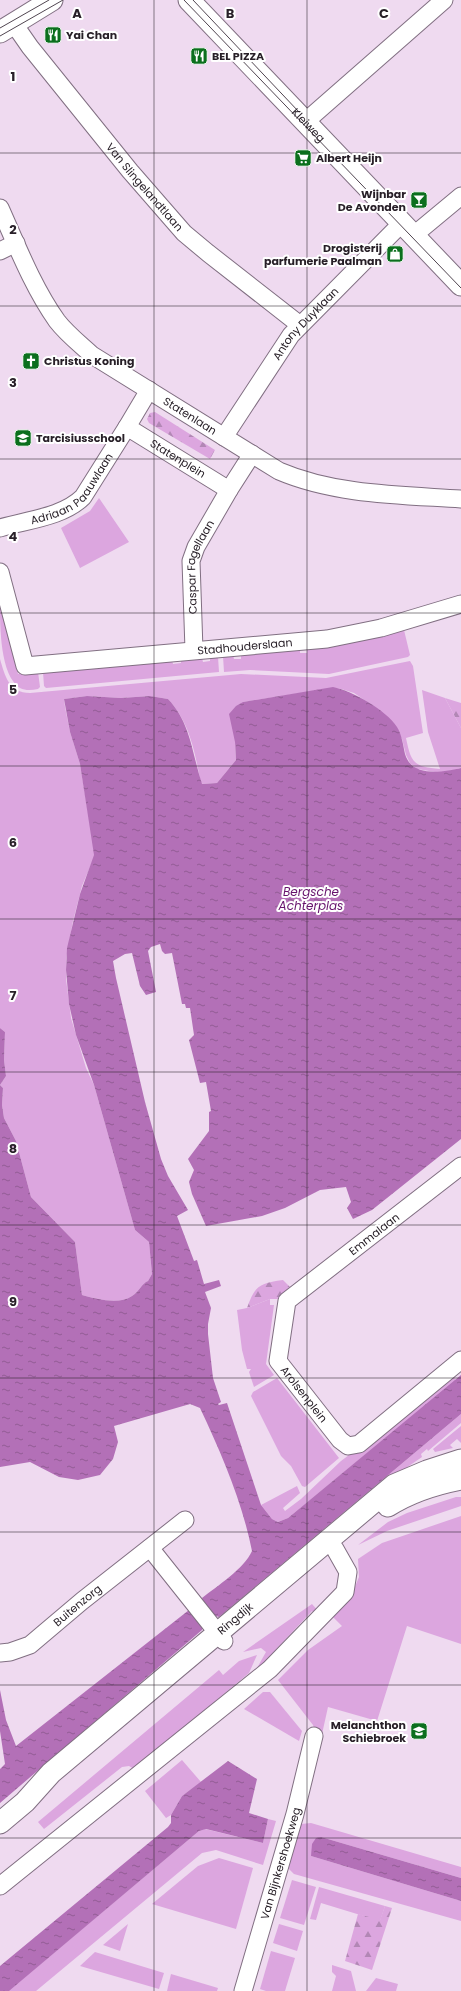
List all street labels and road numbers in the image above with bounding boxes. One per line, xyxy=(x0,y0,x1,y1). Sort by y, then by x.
street label: Kleiweg xyxy=(288,104,329,146)
street label: Van Slingelandtlaan xyxy=(102,140,187,235)
street label: Antony Duyklaan xyxy=(269,284,342,363)
street label: Statenlaan xyxy=(160,393,220,439)
street label: Statenplein xyxy=(147,435,209,482)
street label: Adriaan Paauwlaan xyxy=(29,450,117,528)
street label: Caspar Fagellaan xyxy=(183,517,218,614)
street label: Stadhouderslaan xyxy=(197,634,293,659)
street label: Emmalaan xyxy=(345,1209,403,1259)
street label: Arolsenplein xyxy=(277,1363,331,1426)
street label: Buitenzorg xyxy=(50,1581,105,1630)
street label: Ringdijk xyxy=(214,1598,257,1638)
street label: Van Bijnkershoekweg xyxy=(256,1806,304,1921)

